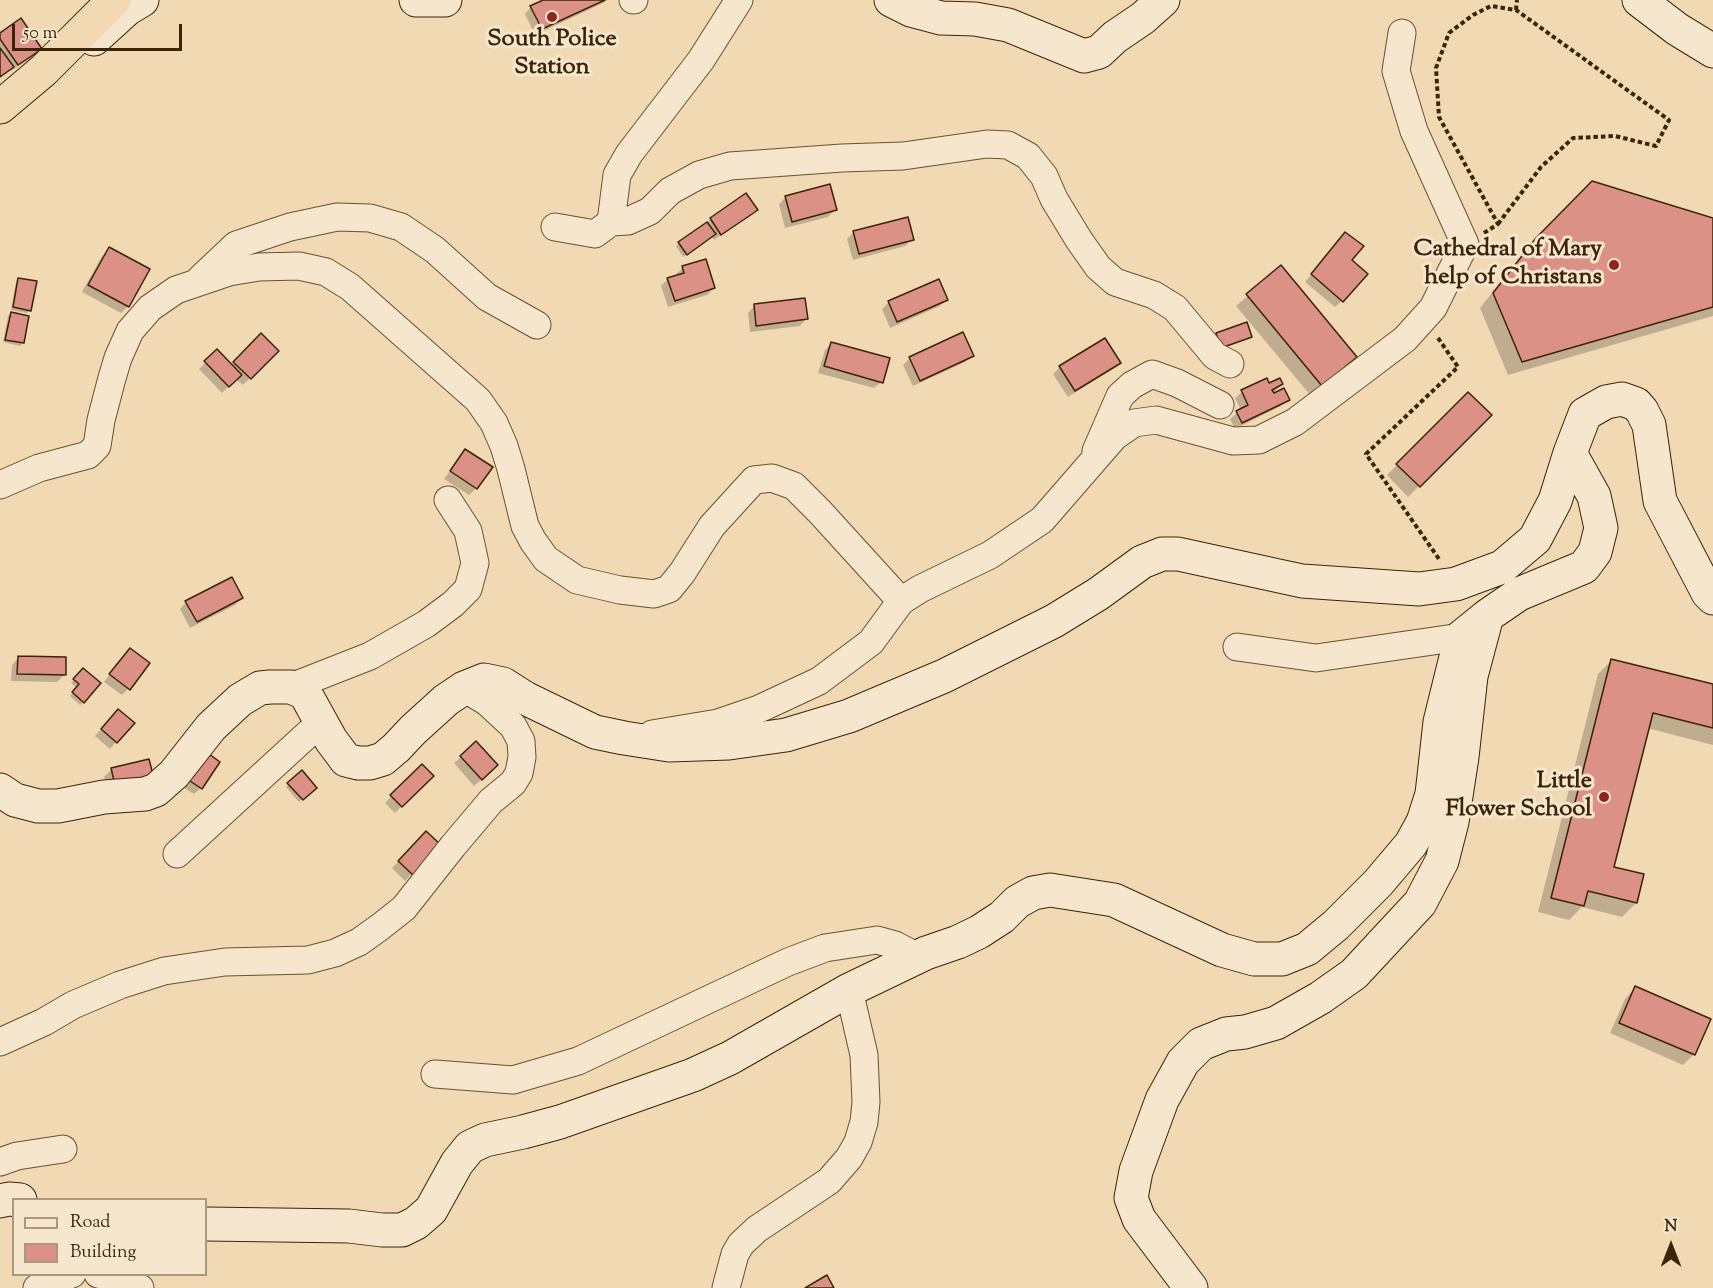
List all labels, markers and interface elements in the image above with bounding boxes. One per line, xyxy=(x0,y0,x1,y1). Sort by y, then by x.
marker: South Police Station xyxy=(545,10,559,24)
scale bar xyxy=(15,12,184,50)
text: 50 m xyxy=(23,21,57,47)
place label: South Police Station xyxy=(487,27,617,83)
place label: Cathedral of Mary help of Christans xyxy=(1413,237,1602,293)
marker: Cathedral of Mary help of Christans xyxy=(1607,258,1621,272)
place label: Little Flower School xyxy=(1446,769,1592,825)
marker: Little Flower School xyxy=(1597,790,1611,804)
legend xyxy=(12,1198,207,1276)
text: Road xyxy=(70,1210,110,1236)
north arrow xyxy=(1641,1216,1701,1276)
text: N xyxy=(1665,1216,1677,1239)
text: Building xyxy=(70,1240,136,1266)

